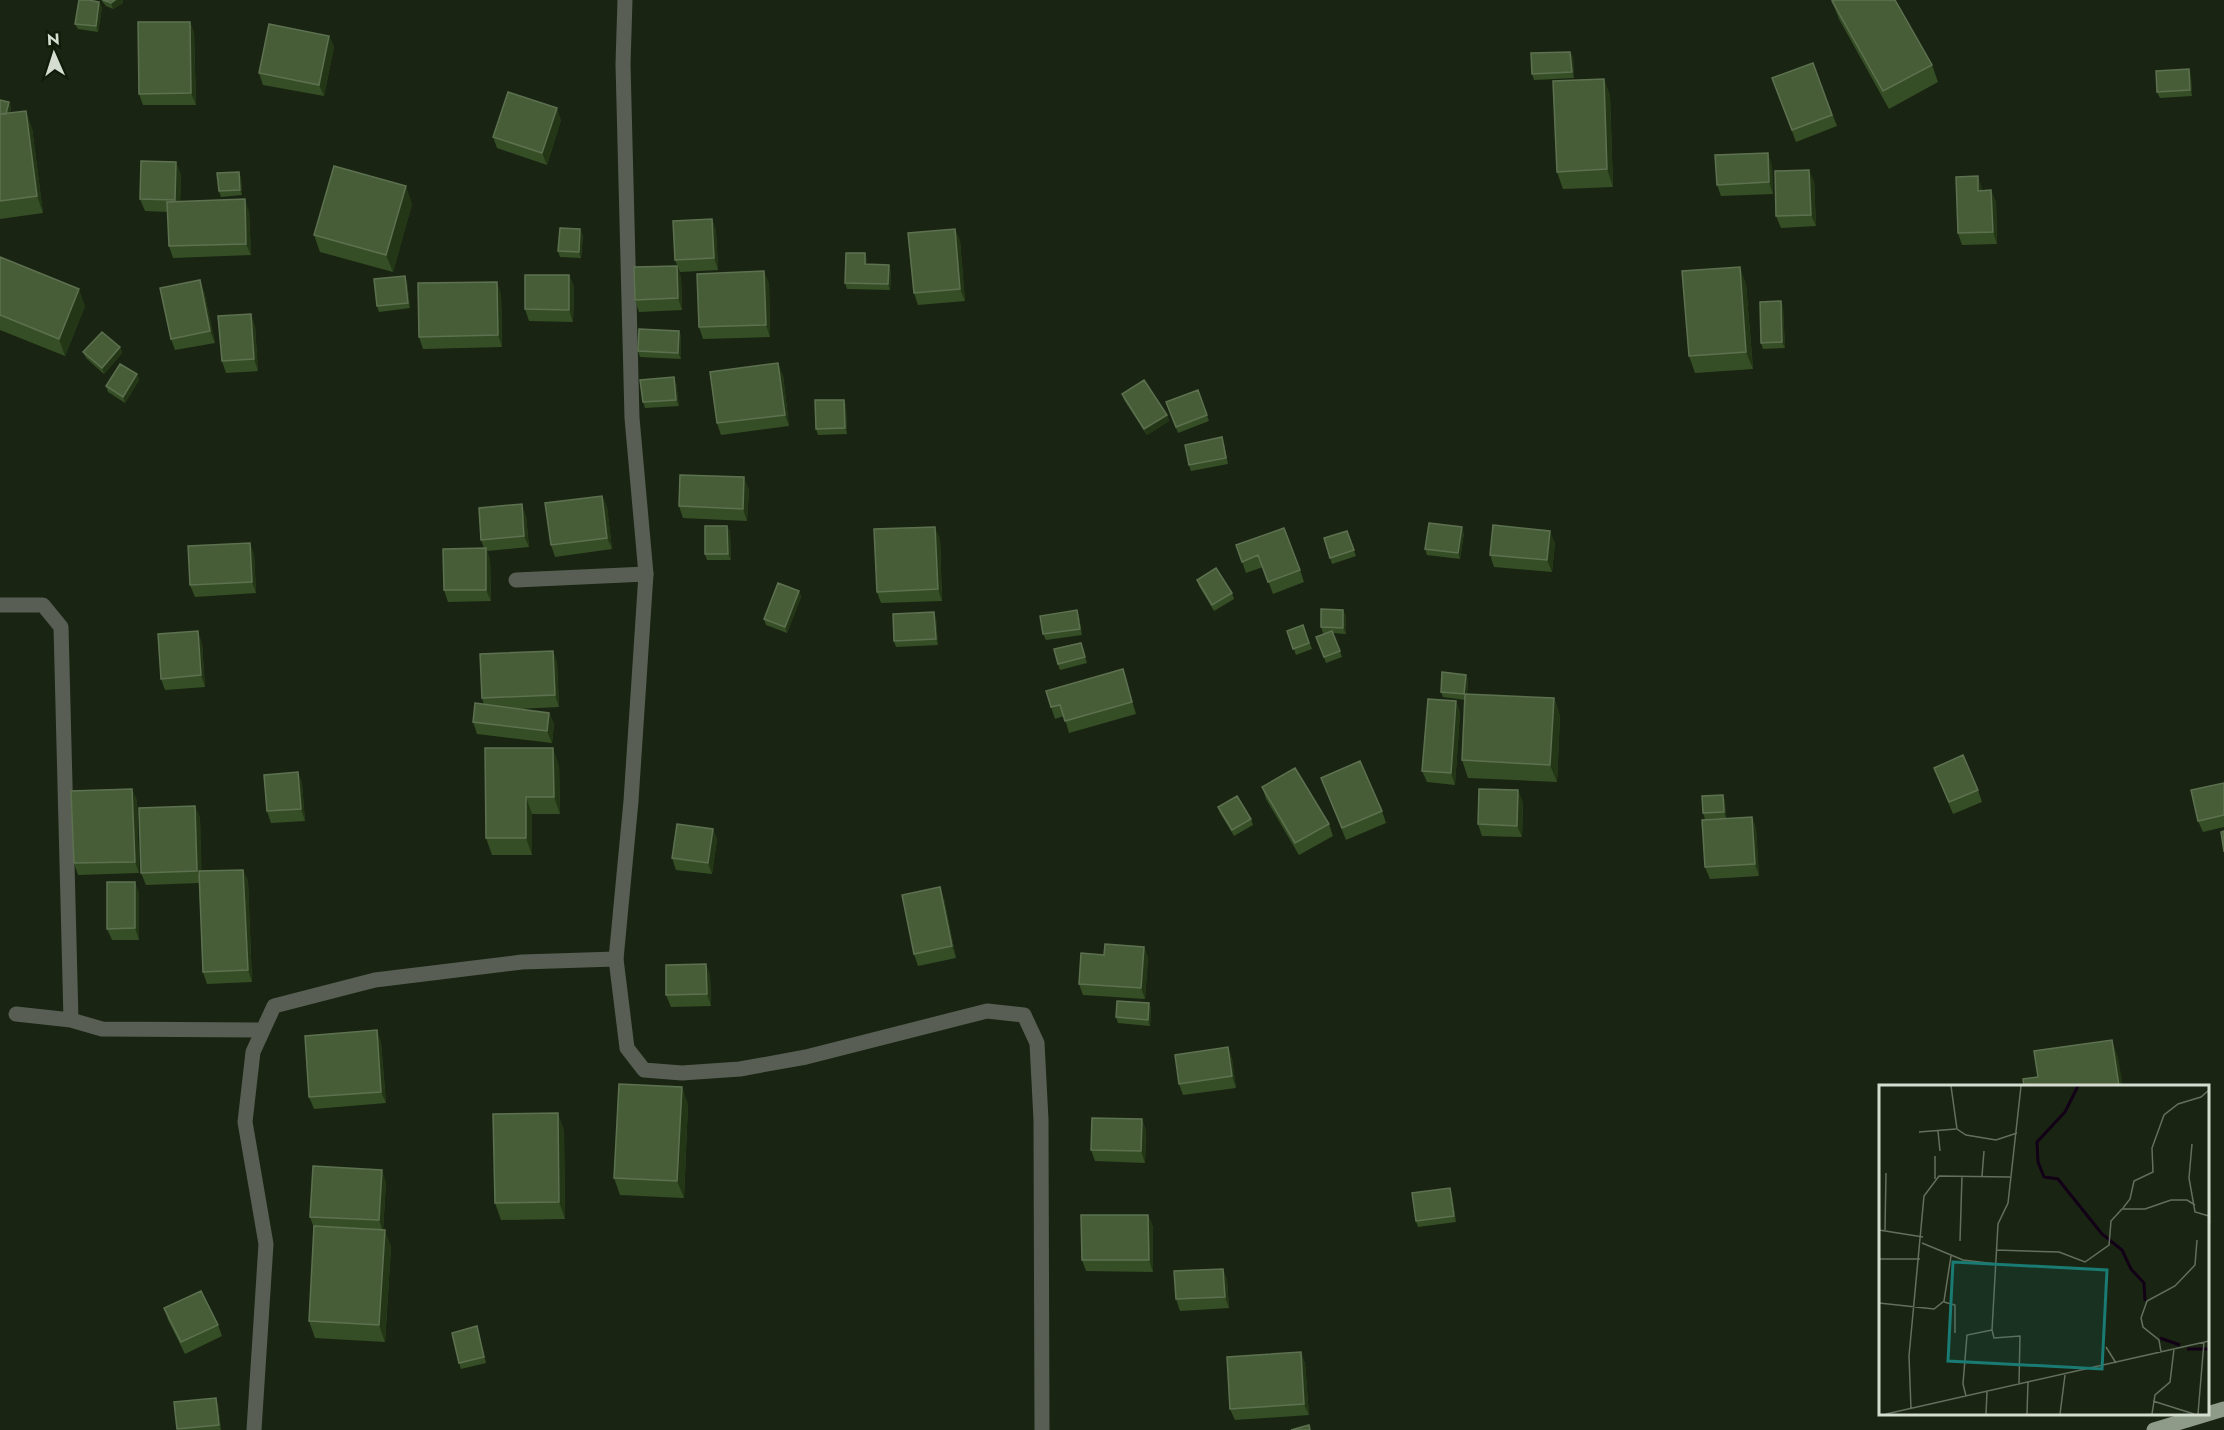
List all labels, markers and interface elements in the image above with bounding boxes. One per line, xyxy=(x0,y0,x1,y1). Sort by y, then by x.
north arrow xyxy=(24,24,84,84)
text: N xyxy=(46,28,60,51)
inset map xyxy=(1879,1085,2209,1415)

